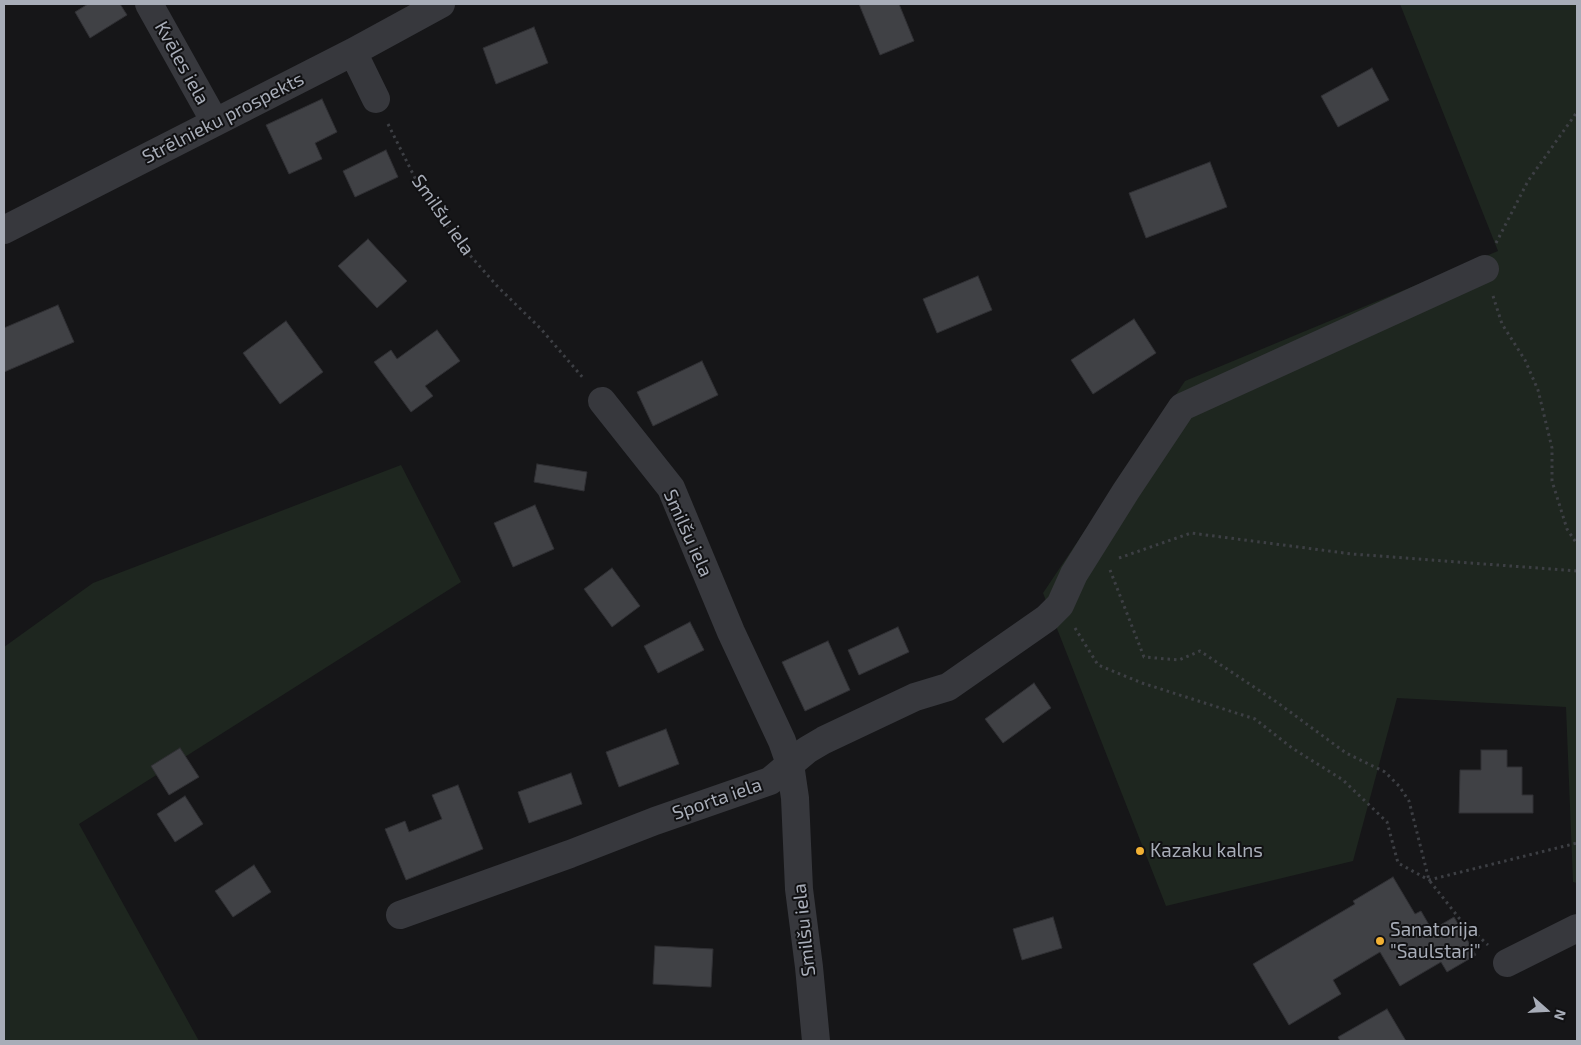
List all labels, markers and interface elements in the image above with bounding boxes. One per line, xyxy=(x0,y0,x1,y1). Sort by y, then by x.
street label: Kvēles iela xyxy=(150,17,214,109)
street label: Strēlnieku prospekts xyxy=(138,67,308,169)
street label: Smilšu iela xyxy=(407,170,479,260)
street label: Smilšu iela xyxy=(659,486,717,580)
street label: Sporta iela xyxy=(669,773,765,825)
place label: Kazaku kalns xyxy=(1150,840,1263,862)
marker: Kazaku kalns xyxy=(1134,845,1146,857)
street label: Smilšu iela xyxy=(788,882,820,978)
place label: Sanatorija "Saulstari" xyxy=(1390,919,1481,963)
marker: Sanatorija "Saulstari" xyxy=(1374,935,1386,947)
north arrow xyxy=(1521,985,1571,1035)
text: N xyxy=(1551,1007,1570,1023)

